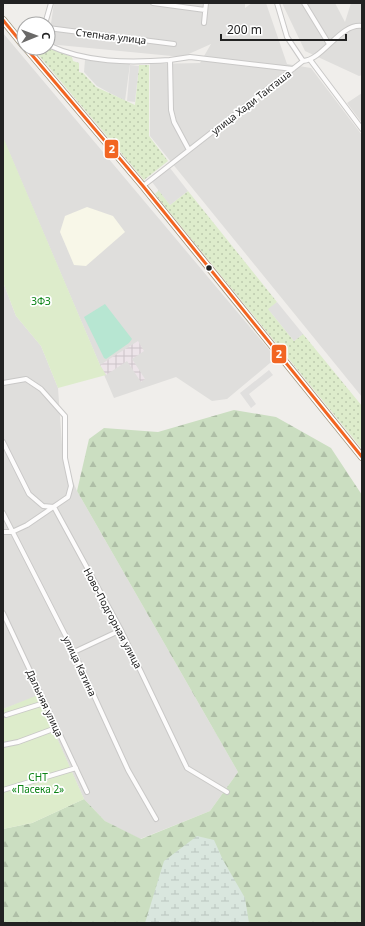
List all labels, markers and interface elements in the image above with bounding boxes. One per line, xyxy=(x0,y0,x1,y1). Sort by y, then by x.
north arrow xyxy=(16,16,56,56)
scale bar xyxy=(221,16,346,42)
text: 200 m xyxy=(227,21,262,38)
street label: Степная улица xyxy=(75,25,147,47)
text: С xyxy=(39,32,54,40)
street label: улица Хади Такташа xyxy=(208,66,294,138)
line badge: 2 xyxy=(104,139,119,159)
text: 2 xyxy=(109,141,115,156)
unlabelled marker xyxy=(204,263,214,273)
park label: ЗФЗ xyxy=(31,294,51,308)
line badge: 2 xyxy=(271,344,287,364)
text: 2 xyxy=(276,346,282,361)
street label: Ново-Подгорная улица xyxy=(80,565,146,671)
street label: улица Катина xyxy=(60,634,100,698)
street label: Дальняя улица xyxy=(23,667,67,739)
park label: СНТ «Пасека 2» xyxy=(12,770,64,796)

